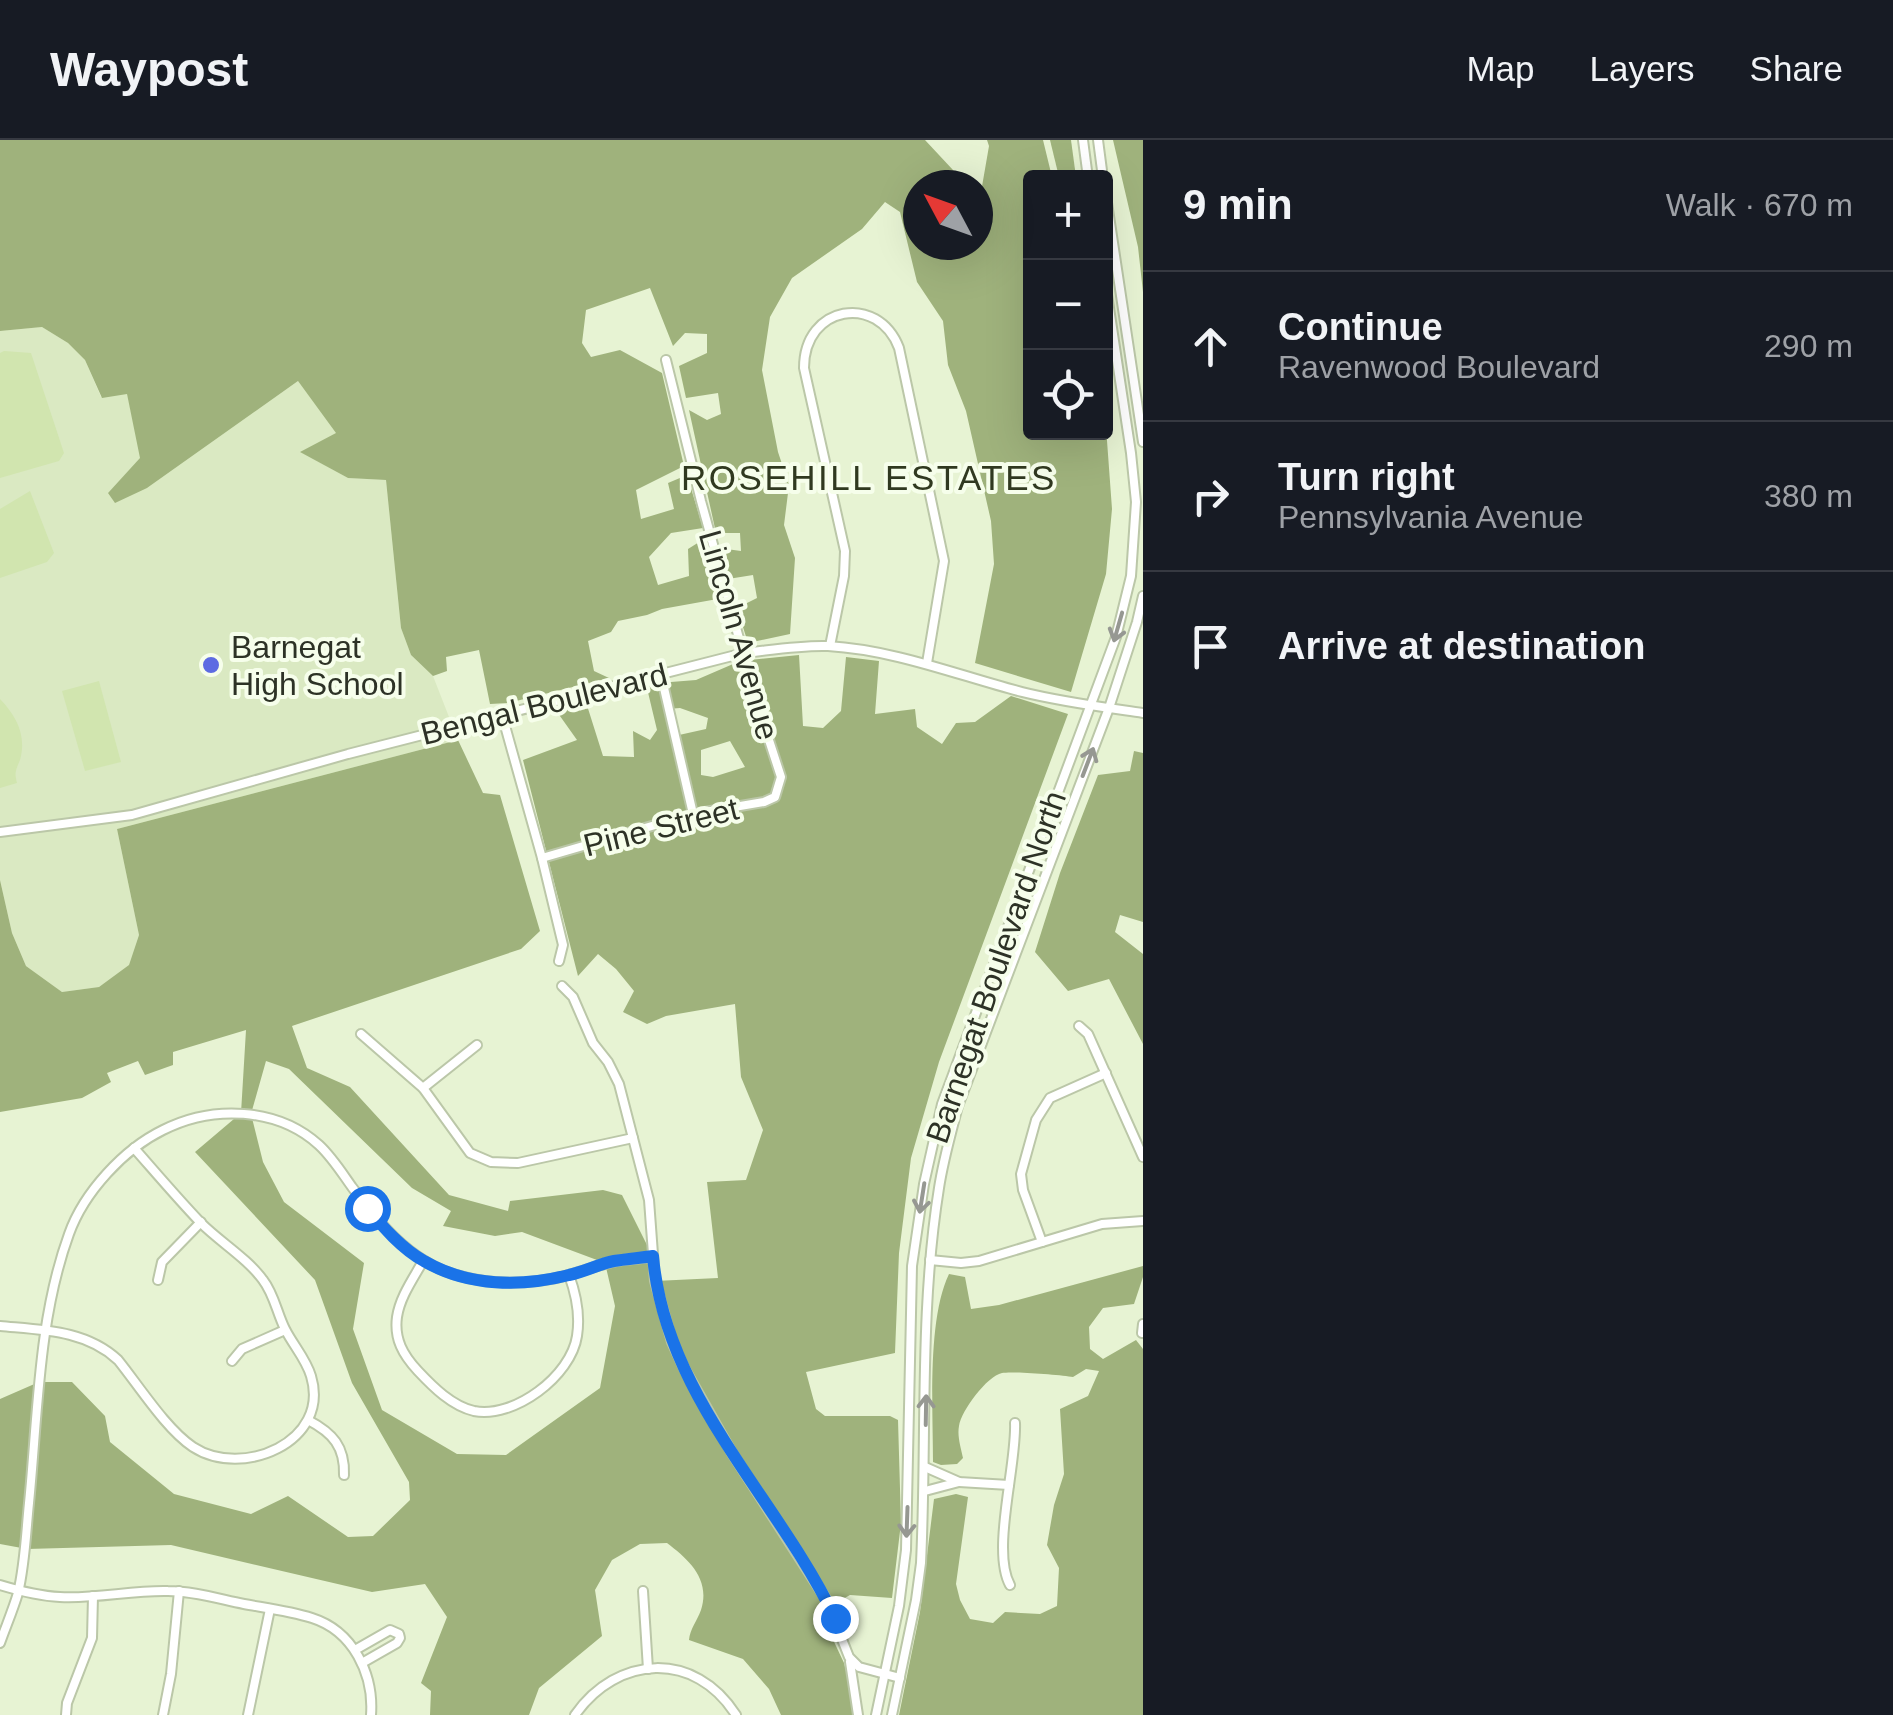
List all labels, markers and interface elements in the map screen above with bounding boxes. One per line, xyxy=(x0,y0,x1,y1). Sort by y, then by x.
text: Waypost xyxy=(50,43,248,96)
text: Map xyxy=(1466,49,1535,88)
text: Layers xyxy=(1590,49,1695,88)
text: Share xyxy=(1750,49,1843,88)
north arrow xyxy=(903,170,993,260)
map controls xyxy=(1023,170,1113,440)
button: + xyxy=(1023,170,1113,260)
text: 9 min xyxy=(1183,181,1293,228)
text: Walk · 670 m xyxy=(1666,187,1853,223)
button: − xyxy=(1023,260,1113,350)
text: Continue xyxy=(1278,306,1443,348)
icon: ahead xyxy=(1183,319,1238,374)
text: 290 m xyxy=(1764,328,1853,364)
text: Ravenwood Boulevard xyxy=(1278,349,1600,385)
button: locate xyxy=(1023,350,1113,440)
text: Turn right xyxy=(1278,456,1455,498)
district label: ROSEHILL ESTATES xyxy=(681,458,1057,497)
icon: right xyxy=(1183,469,1238,524)
text: 380 m xyxy=(1764,478,1853,514)
text: Pennsylvania Avenue xyxy=(1278,499,1583,535)
street label: Lincoln Avenue xyxy=(692,526,786,744)
one-way arrow xyxy=(1108,610,1126,642)
icon: arrive xyxy=(1183,619,1238,674)
text: Arrive at destination xyxy=(1278,625,1645,667)
place label: Barnegat High School xyxy=(231,629,404,702)
marker: Barnegat High School xyxy=(200,654,222,676)
street label: Bengal Boulevard xyxy=(417,656,671,752)
one-way arrow xyxy=(1080,747,1098,778)
street label: Barnegat Boulevard North xyxy=(919,786,1073,1148)
street label: Pine Street xyxy=(580,790,742,864)
one-way arrow xyxy=(912,1181,930,1214)
route start xyxy=(345,1186,391,1232)
one-way arrow xyxy=(916,1395,935,1427)
one-way arrow xyxy=(897,1506,916,1538)
route end xyxy=(813,1596,859,1642)

